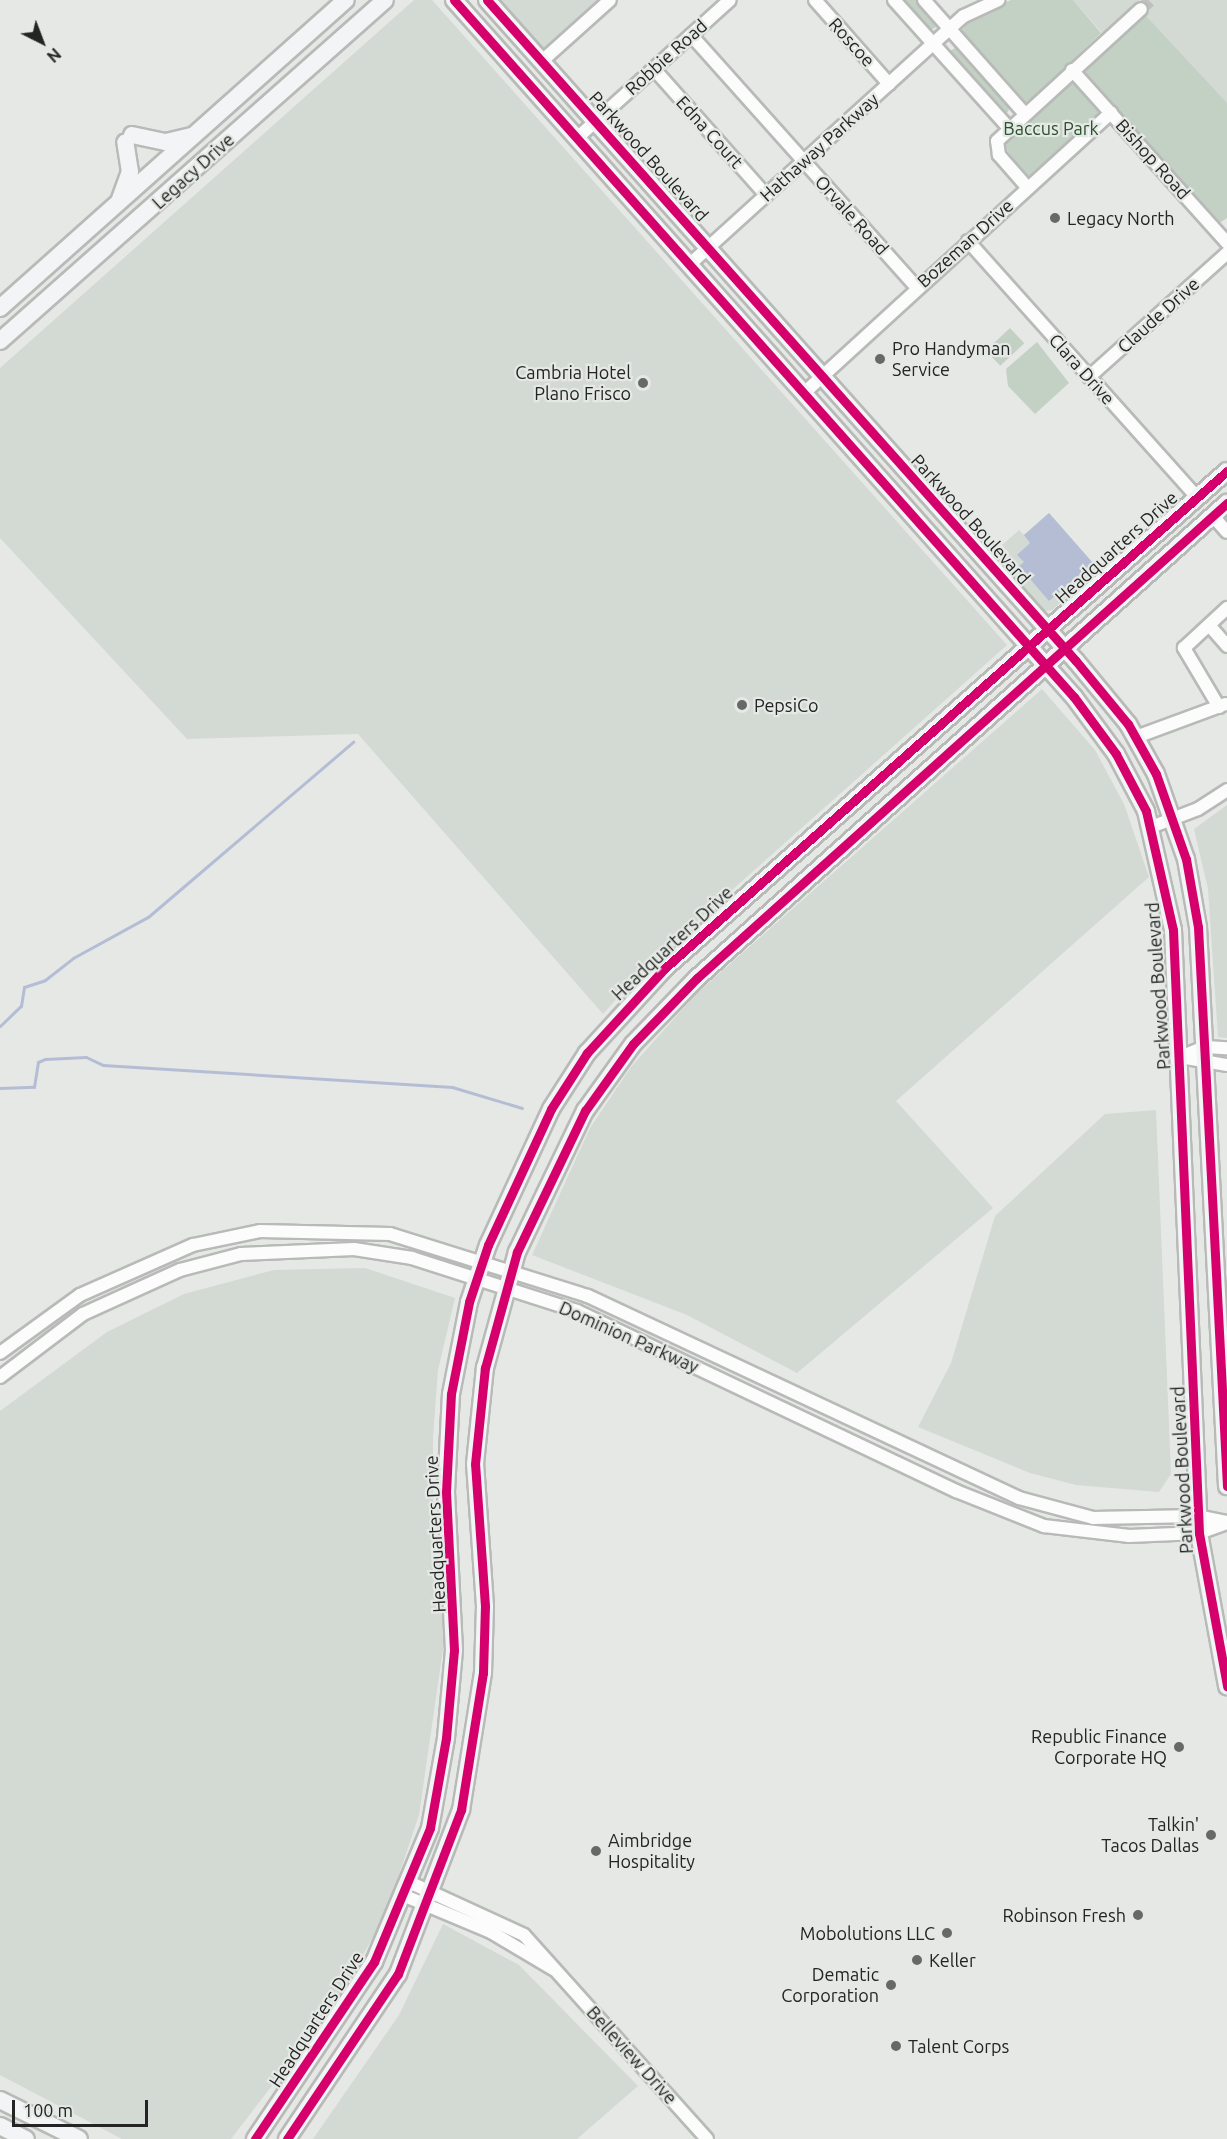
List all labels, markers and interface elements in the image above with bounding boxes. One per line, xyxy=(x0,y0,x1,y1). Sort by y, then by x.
north arrow xyxy=(12,12,72,72)
street label: Roscoe xyxy=(824,13,880,71)
street label: Robbie Road xyxy=(621,15,711,99)
text: N xyxy=(44,45,65,66)
street label: Parkwood Boulevard xyxy=(585,86,713,226)
street label: Hathaway Parkway xyxy=(755,88,883,206)
street label: Edna Court xyxy=(672,91,748,173)
street label: Bishop Road xyxy=(1111,114,1195,204)
park label: Baccus Park xyxy=(1003,117,1099,139)
street label: Legacy Drive xyxy=(148,129,238,213)
street label: Orvale Road xyxy=(811,171,893,259)
street label: Bozeman Drive xyxy=(913,194,1017,292)
place label: Legacy North xyxy=(1067,207,1175,229)
marker: Legacy North xyxy=(1048,211,1062,225)
street label: Claude Drive xyxy=(1113,273,1203,357)
street label: Clara Drive xyxy=(1045,329,1119,409)
place label: Pro Handyman Service xyxy=(892,338,1011,380)
marker: Pro Handyman Service xyxy=(873,352,887,366)
place label: Cambria Hotel Plano Frisco xyxy=(515,362,631,404)
marker: Cambria Hotel Plano Frisco xyxy=(636,376,650,390)
street label: Parkwood Boulevard xyxy=(907,449,1035,589)
street label: Headquarters Drive xyxy=(1050,486,1182,608)
place label: PepsiCo xyxy=(754,694,819,716)
marker: PepsiCo xyxy=(735,698,749,712)
street label: Headquarters Drive xyxy=(607,881,737,1005)
street label: Parkwood Boulevard xyxy=(1141,902,1175,1070)
street label: Dominion Parkway xyxy=(556,1297,702,1377)
street label: Parkwood Boulevard xyxy=(1167,1386,1197,1554)
street label: Headquarters Drive xyxy=(420,1455,450,1613)
place label: Republic Finance Corporate HQ xyxy=(1031,1726,1167,1768)
marker: Republic Finance Corporate HQ xyxy=(1172,1740,1186,1754)
place label: Talkin' Tacos Dallas xyxy=(1101,1814,1199,1856)
marker: Talkin' Tacos Dallas xyxy=(1204,1828,1218,1842)
place label: Aimbridge Hospitality xyxy=(608,1830,695,1872)
marker: Aimbridge Hospitality xyxy=(589,1844,603,1858)
place label: Robinson Fresh xyxy=(1002,1904,1126,1926)
marker: Robinson Fresh xyxy=(1131,1908,1145,1922)
place label: Mobolutions LLC xyxy=(800,1922,935,1944)
marker: Mobolutions LLC xyxy=(940,1926,954,1940)
street label: Headquarters Drive xyxy=(264,1947,368,2091)
place label: Keller xyxy=(929,1949,976,1971)
marker: Keller xyxy=(910,1953,924,1967)
place label: Dematic Corporation xyxy=(781,1964,879,2006)
marker: Dematic Corporation xyxy=(884,1978,898,1992)
street label: Belleview Drive xyxy=(582,2002,682,2108)
place label: Talent Corps xyxy=(908,2035,1009,2057)
marker: Talent Corps xyxy=(889,2039,903,2053)
scale bar xyxy=(15,2088,152,2126)
text: 100 m xyxy=(23,2100,73,2120)

